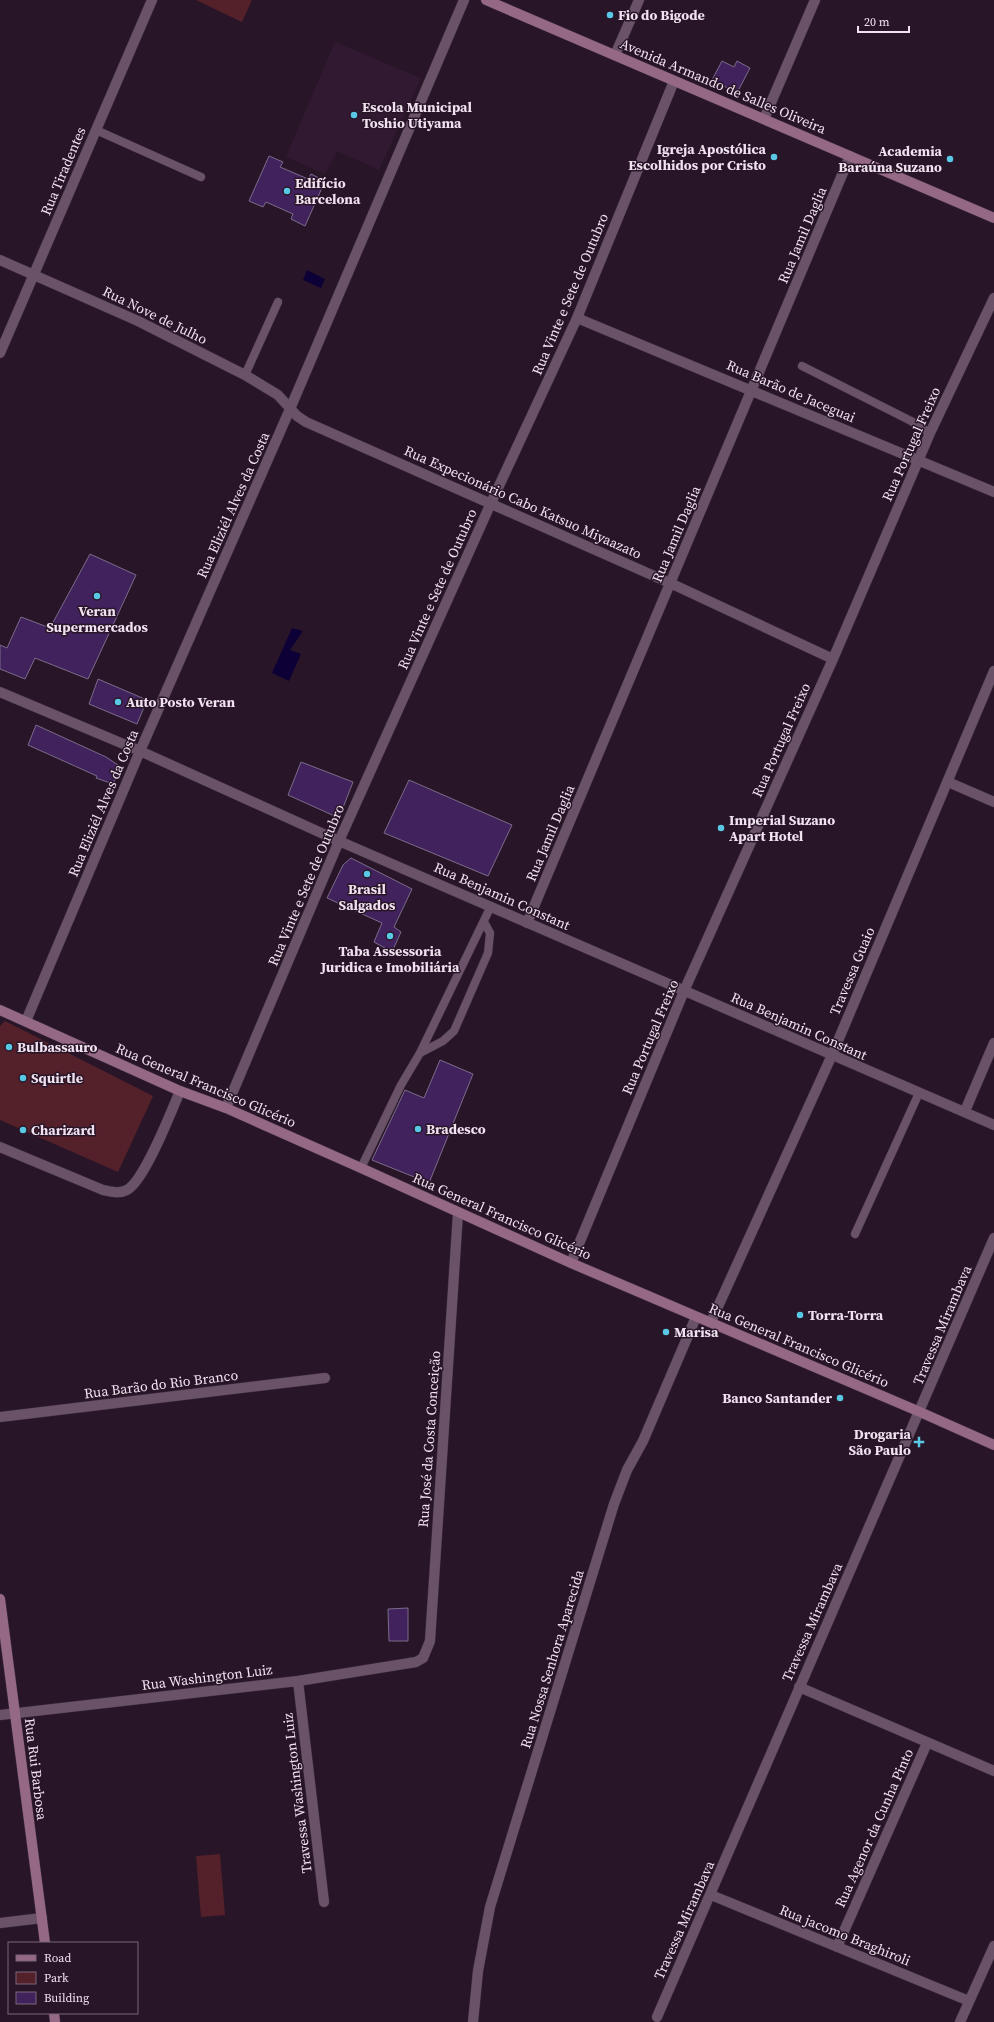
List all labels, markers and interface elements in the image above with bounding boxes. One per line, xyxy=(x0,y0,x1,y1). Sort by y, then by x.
place label: Fio do Bigode xyxy=(618,5,705,25)
scale bar xyxy=(858,8,909,34)
marker: Fio do Bigode xyxy=(605,10,615,20)
text: 20 m xyxy=(864,14,890,30)
street label: Avenida Armando de Salles Oliveira xyxy=(617,33,830,139)
place label: Escola Municipal Toshio Utiyama xyxy=(362,97,473,133)
marker: Escola Municipal Toshio Utiyama xyxy=(349,110,359,120)
street label: Rua Tiradentes xyxy=(35,124,91,218)
place label: Igreja Apostólica Escolhidos por Cristo xyxy=(628,139,767,175)
place label: Academia Baraúna Suzano xyxy=(838,141,943,177)
marker: Igreja Apostólica Escolhidos por Cristo xyxy=(769,152,779,162)
marker: Academia Baraúna Suzano xyxy=(945,154,955,164)
place label: Edifício Barcelona xyxy=(295,173,361,209)
street label: Rua Jamil Daglia xyxy=(773,183,832,286)
marker: Edifício Barcelona xyxy=(282,186,292,196)
street label: Rua Vinte e Sete de Outubro xyxy=(527,210,613,378)
street label: Rua Nove de Julho xyxy=(99,281,211,349)
street label: Rua Barão de Jaceguai xyxy=(723,355,859,427)
street label: Rua Portugal Freixo xyxy=(877,383,945,504)
street label: Rua Eliziél Alves da Costa xyxy=(192,428,275,581)
street label: Rua Expecionário Cabo Katsuo Miyaazato xyxy=(401,440,645,564)
street label: Rua Jamil Daglia xyxy=(647,482,706,585)
street label: Rua Vinte e Sete de Outubro xyxy=(392,505,482,673)
marker: Veran Supermercados xyxy=(92,591,102,601)
place label: Veran Supermercados xyxy=(46,601,148,637)
street label: Rua Portugal Freixo xyxy=(747,679,815,800)
place label: Auto Posto Veran xyxy=(126,692,235,712)
marker: Auto Posto Veran xyxy=(113,697,123,707)
street label: Rua Eliziél Alves da Costa xyxy=(63,725,143,880)
street label: Rua Jamil Daglia xyxy=(521,781,580,884)
street label: Rua Vinte e Sete de Outubro xyxy=(263,801,349,969)
place label: Imperial Suzano Apart Hotel xyxy=(729,810,835,846)
marker: Imperial Suzano Apart Hotel xyxy=(716,823,726,833)
street label: Rua Benjamin Constant xyxy=(431,857,574,935)
marker: Brasil Salgados xyxy=(362,869,372,879)
place label: Brasil Salgados xyxy=(339,879,396,915)
street label: Travessa Guaio xyxy=(824,924,880,1018)
marker: Taba Assessoria Juridica e Imobiliária xyxy=(385,931,395,941)
place label: Taba Assessoria Juridica e Imobiliária xyxy=(320,941,460,977)
street label: Rua Portugal Freixo xyxy=(617,976,683,1098)
street label: Rua Benjamin Constant xyxy=(728,987,871,1065)
place label: Bulbassauro xyxy=(17,1037,98,1057)
street label: Rua General Francisco Glicério xyxy=(113,1038,299,1132)
marker: Bulbassauro xyxy=(4,1042,14,1052)
place label: Squirtle xyxy=(31,1068,83,1088)
marker: Squirtle xyxy=(18,1073,28,1083)
place label: Bradesco xyxy=(426,1119,486,1139)
place label: Charizard xyxy=(31,1120,96,1140)
marker: Bradesco xyxy=(413,1124,423,1134)
marker: Charizard xyxy=(18,1125,28,1135)
street label: Rua General Francisco Glicério xyxy=(409,1167,595,1265)
street label: Travessa Mirambava xyxy=(908,1261,977,1388)
street label: Rua General Francisco Glicério xyxy=(706,1298,892,1392)
place label: Torra-Torra xyxy=(808,1305,884,1325)
marker: Torra-Torra xyxy=(795,1310,805,1320)
place label: Marisa xyxy=(674,1322,719,1342)
marker: Marisa xyxy=(661,1327,671,1337)
street label: Rua José da Costa Conceição xyxy=(413,1350,445,1528)
street label: Rua Barão do Rio Branco xyxy=(83,1365,239,1403)
place label: Banco Santander xyxy=(722,1388,832,1408)
marker: Banco Santander xyxy=(835,1393,845,1403)
place label: Drogaria São Paulo xyxy=(849,1424,912,1460)
marker: Drogaria São Paulo xyxy=(914,1437,924,1447)
street label: Travessa Mirambava xyxy=(777,1559,848,1685)
street label: Rua Nossa Senhora Aparecida xyxy=(515,1566,589,1751)
street label: Rua Washington Luiz xyxy=(140,1659,274,1695)
street label: Travessa Washington Luiz xyxy=(277,1711,317,1874)
street label: Rua Rui Barbosa xyxy=(20,1717,52,1822)
street label: Rua Agenor da Cunha Pinto xyxy=(830,1745,918,1911)
street label: Travessa Mirambava xyxy=(649,1857,720,1983)
street label: Rua jacomo Braghiroli xyxy=(777,1900,913,1970)
legend xyxy=(8,1942,138,2014)
text: Road xyxy=(44,1950,71,1966)
text: Park xyxy=(44,1970,69,1986)
text: Building xyxy=(44,1990,89,2006)

